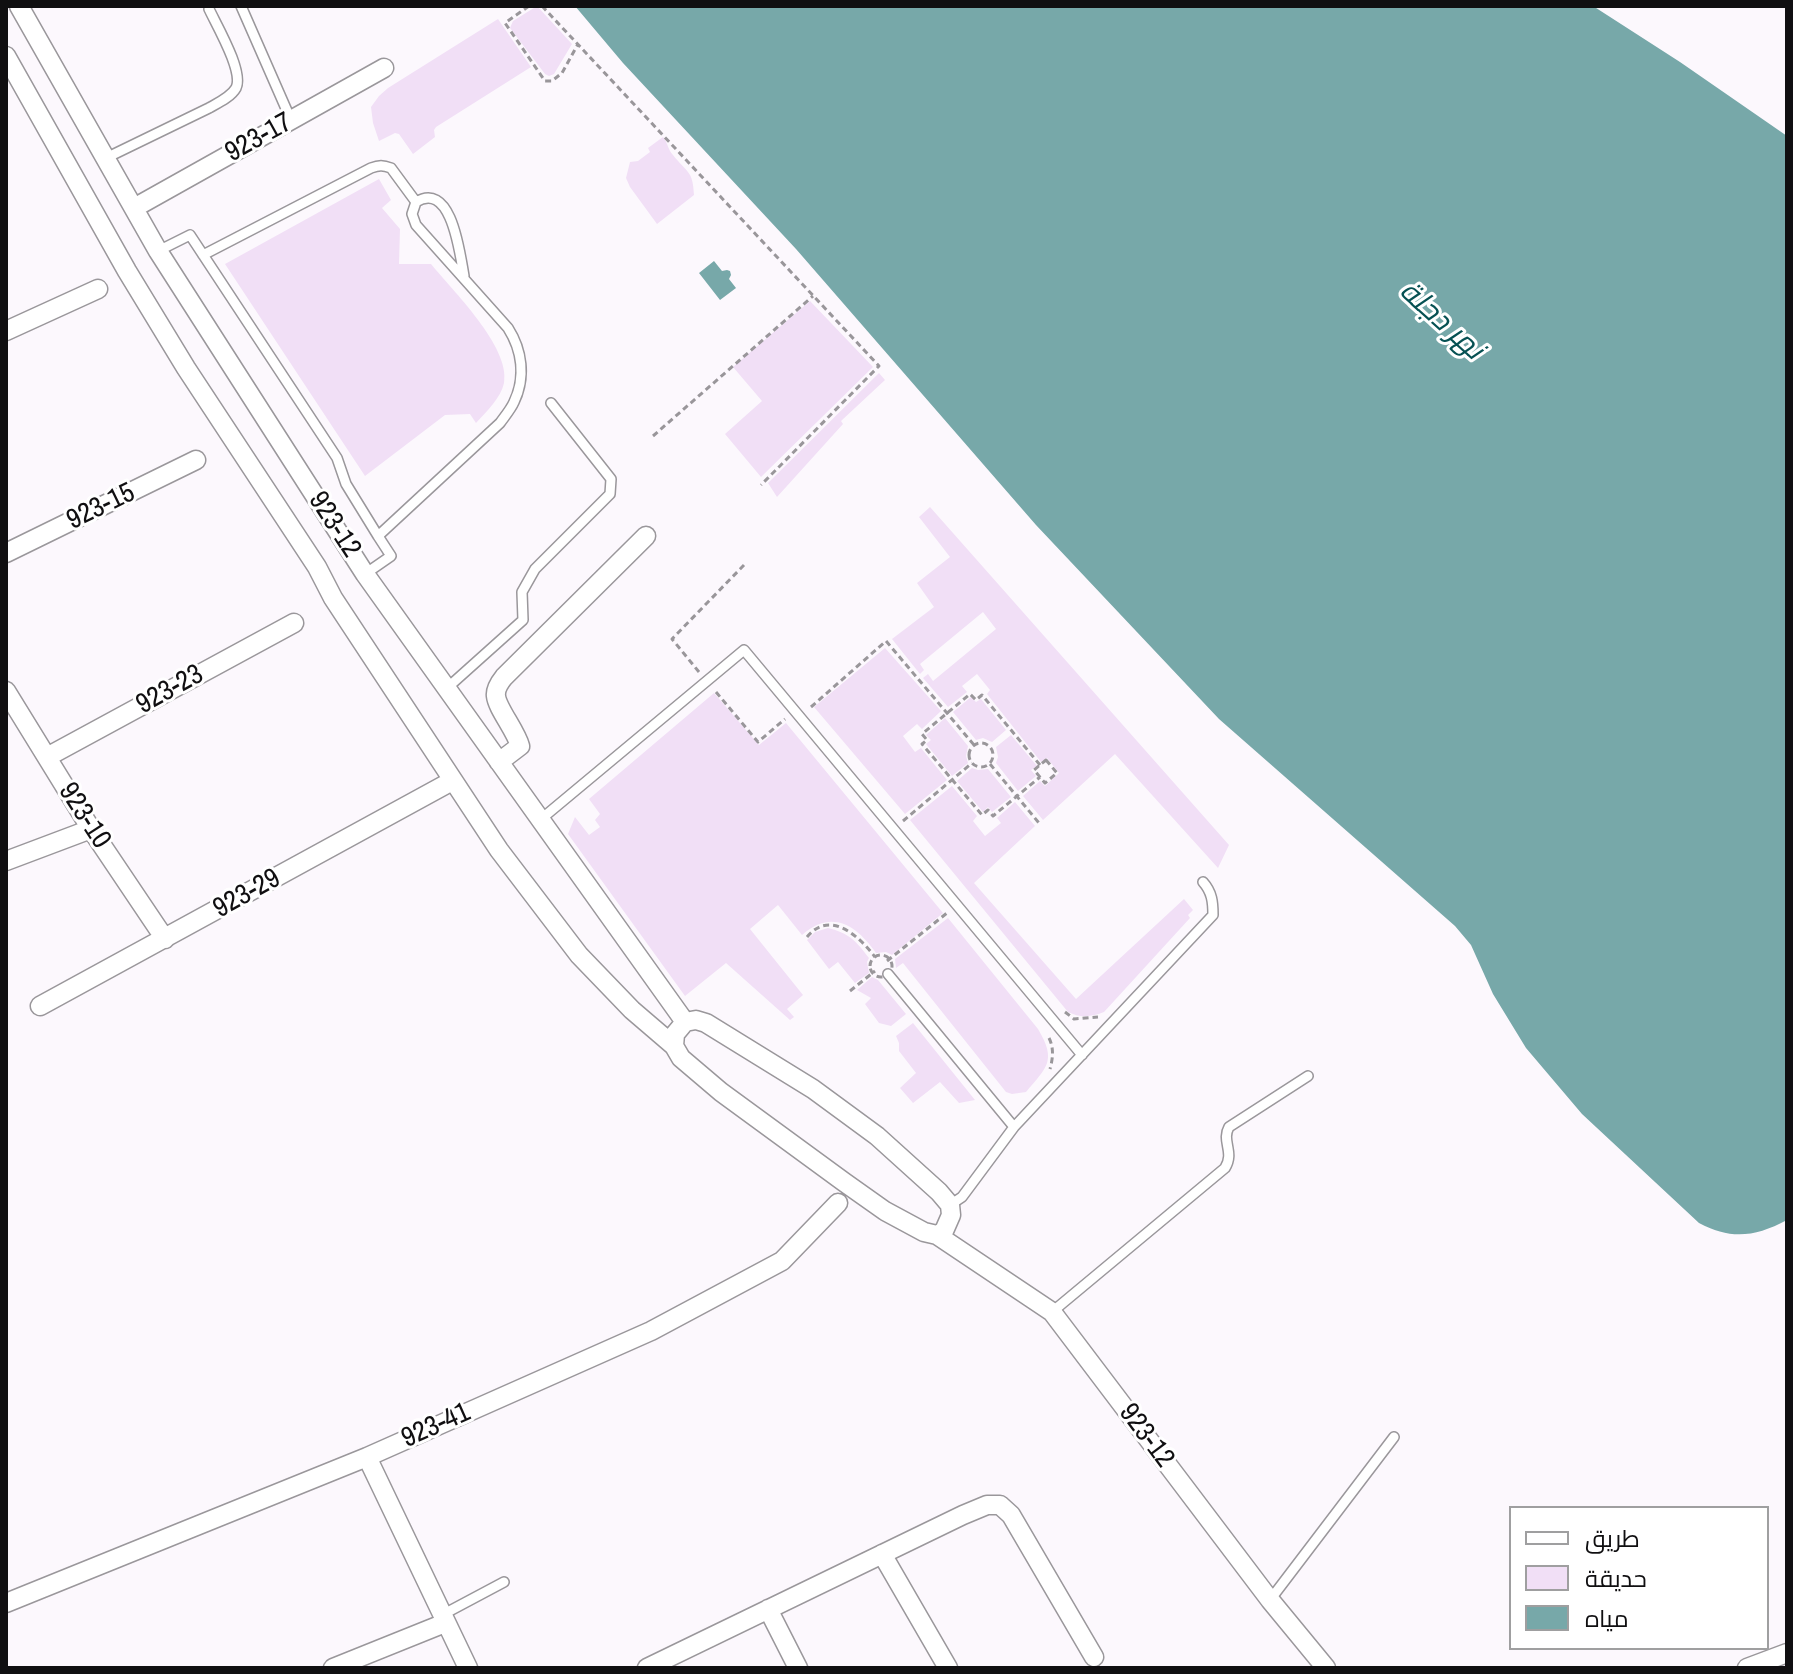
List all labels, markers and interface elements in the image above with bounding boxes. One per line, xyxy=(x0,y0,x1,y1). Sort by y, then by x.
street label: 923-17 xyxy=(220,106,298,170)
water label: نهر دجلة xyxy=(1391,274,1491,368)
street label: 923-15 xyxy=(62,476,140,538)
street label: 923-12 xyxy=(300,486,368,564)
street label: 923-23 xyxy=(131,658,209,722)
street label: 923-10 xyxy=(50,777,118,855)
street label: 923-29 xyxy=(208,862,286,926)
street label: 923-41 xyxy=(397,1396,475,1456)
street label: 923-12 xyxy=(1111,1397,1181,1475)
legend xyxy=(1509,1506,1769,1650)
text: طريق xyxy=(1585,1522,1640,1554)
text: حديقة xyxy=(1585,1562,1647,1594)
text: مياه xyxy=(1585,1602,1629,1634)

